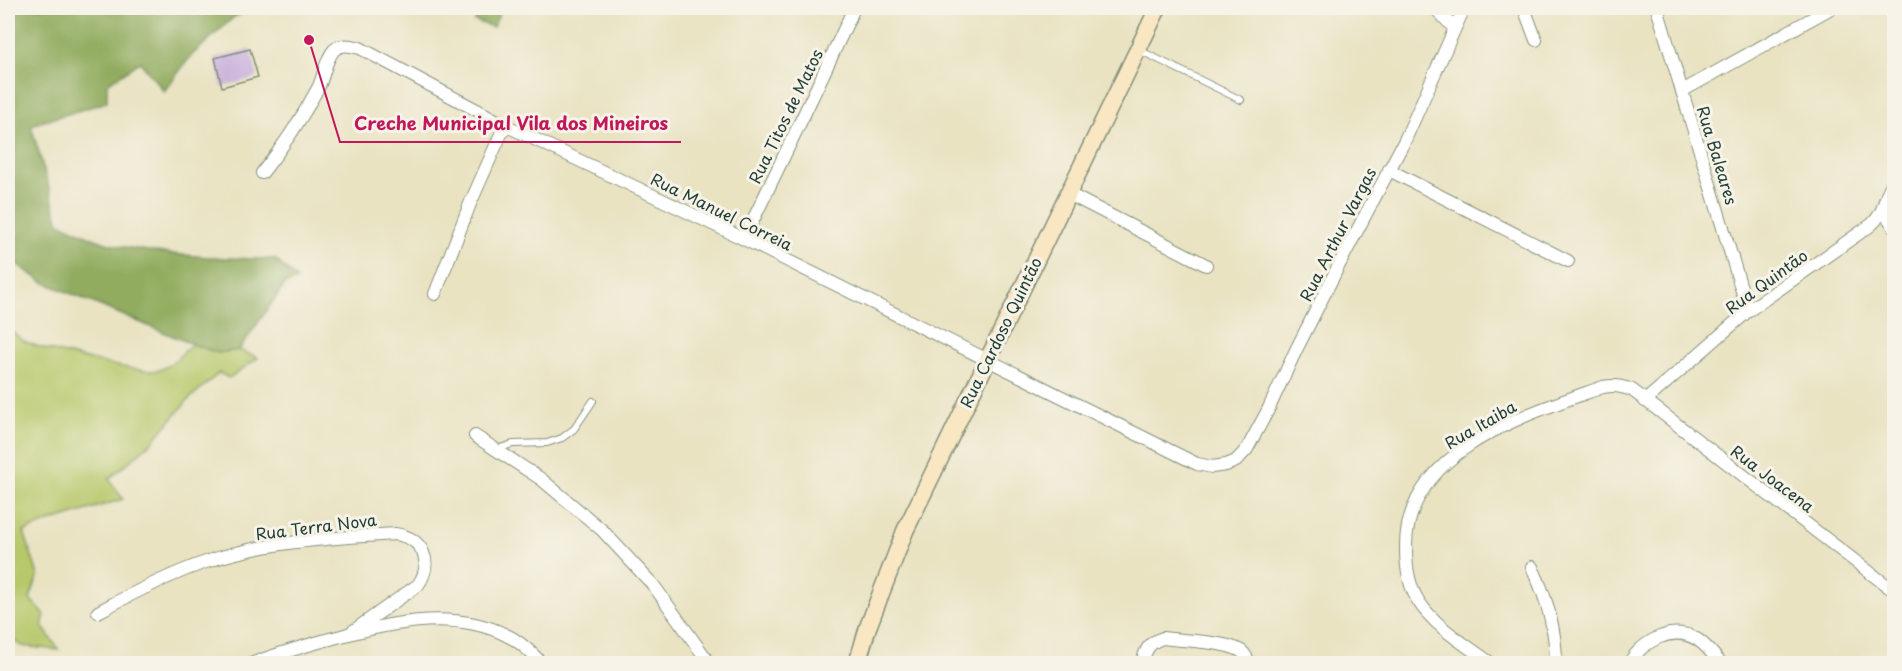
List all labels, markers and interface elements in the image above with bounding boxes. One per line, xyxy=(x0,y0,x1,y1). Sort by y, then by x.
street label: Rua Titos de Matos xyxy=(742,45,828,187)
street label: Rua Baleares xyxy=(1692,103,1744,207)
callout: Creche Municipal Vila dos Mineiros xyxy=(340,106,681,142)
text: Creche Municipal Vila dos Mineiros xyxy=(354,109,669,136)
street label: Rua Arthur Vargas xyxy=(1293,163,1381,305)
street label: Rua Manuel Correia xyxy=(647,166,797,256)
street label: Rua Quintão xyxy=(1720,243,1812,319)
street label: Rua Cardoso Quintão xyxy=(953,253,1047,411)
street label: Rua Itaiba xyxy=(1440,394,1520,454)
street label: Rua Joacena xyxy=(1726,439,1820,518)
street label: Rua Terra Nova xyxy=(254,507,378,545)

